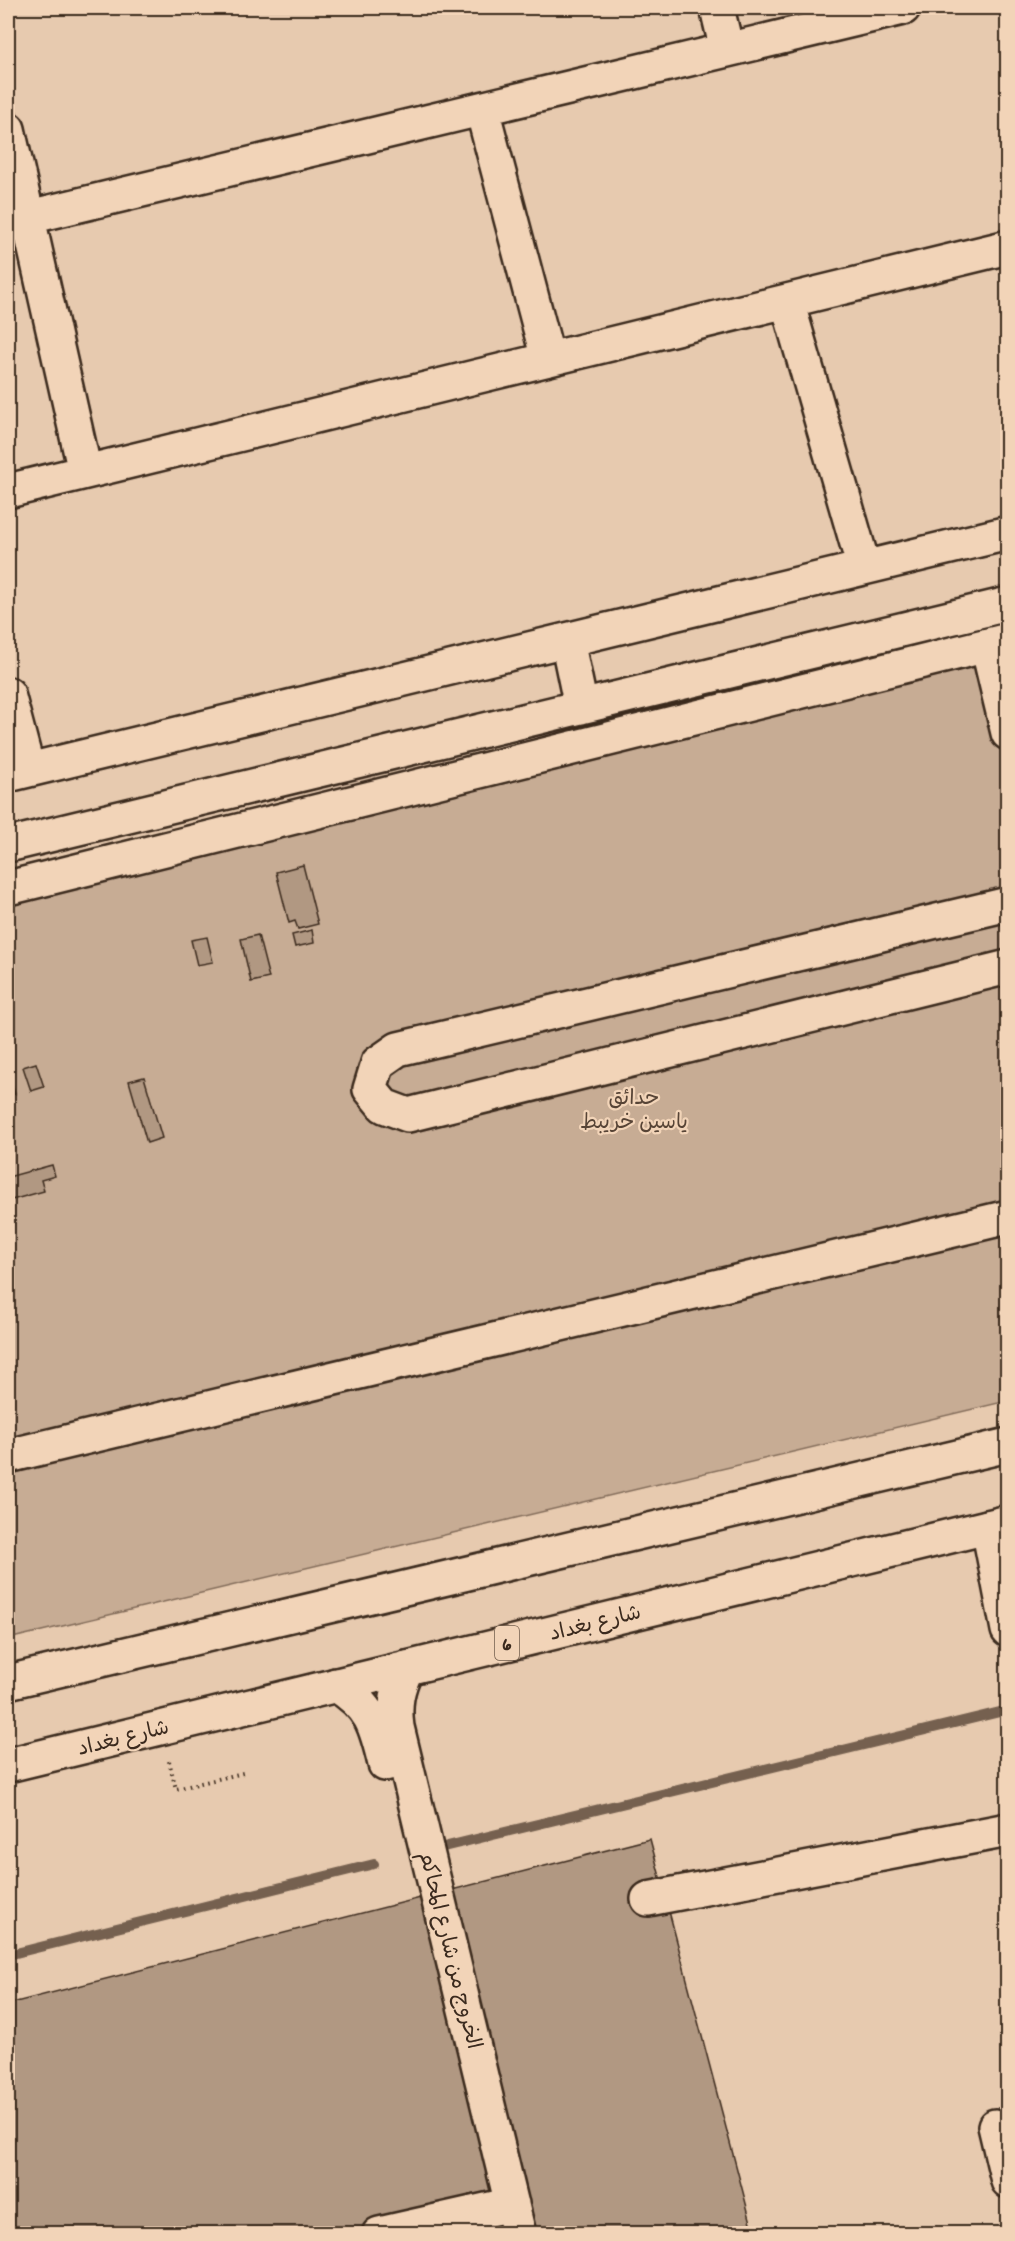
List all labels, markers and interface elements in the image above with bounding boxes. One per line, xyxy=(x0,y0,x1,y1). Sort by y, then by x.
park label: حدائق ياسين خريبط xyxy=(580,1085,688,1139)
street label: شارع بغداد xyxy=(547,1599,645,1651)
road number: 6 xyxy=(495,1626,519,1660)
street label: شارع بغداد xyxy=(75,1714,173,1766)
street label: الخروج من شارع المحاكم xyxy=(409,1849,487,2053)

